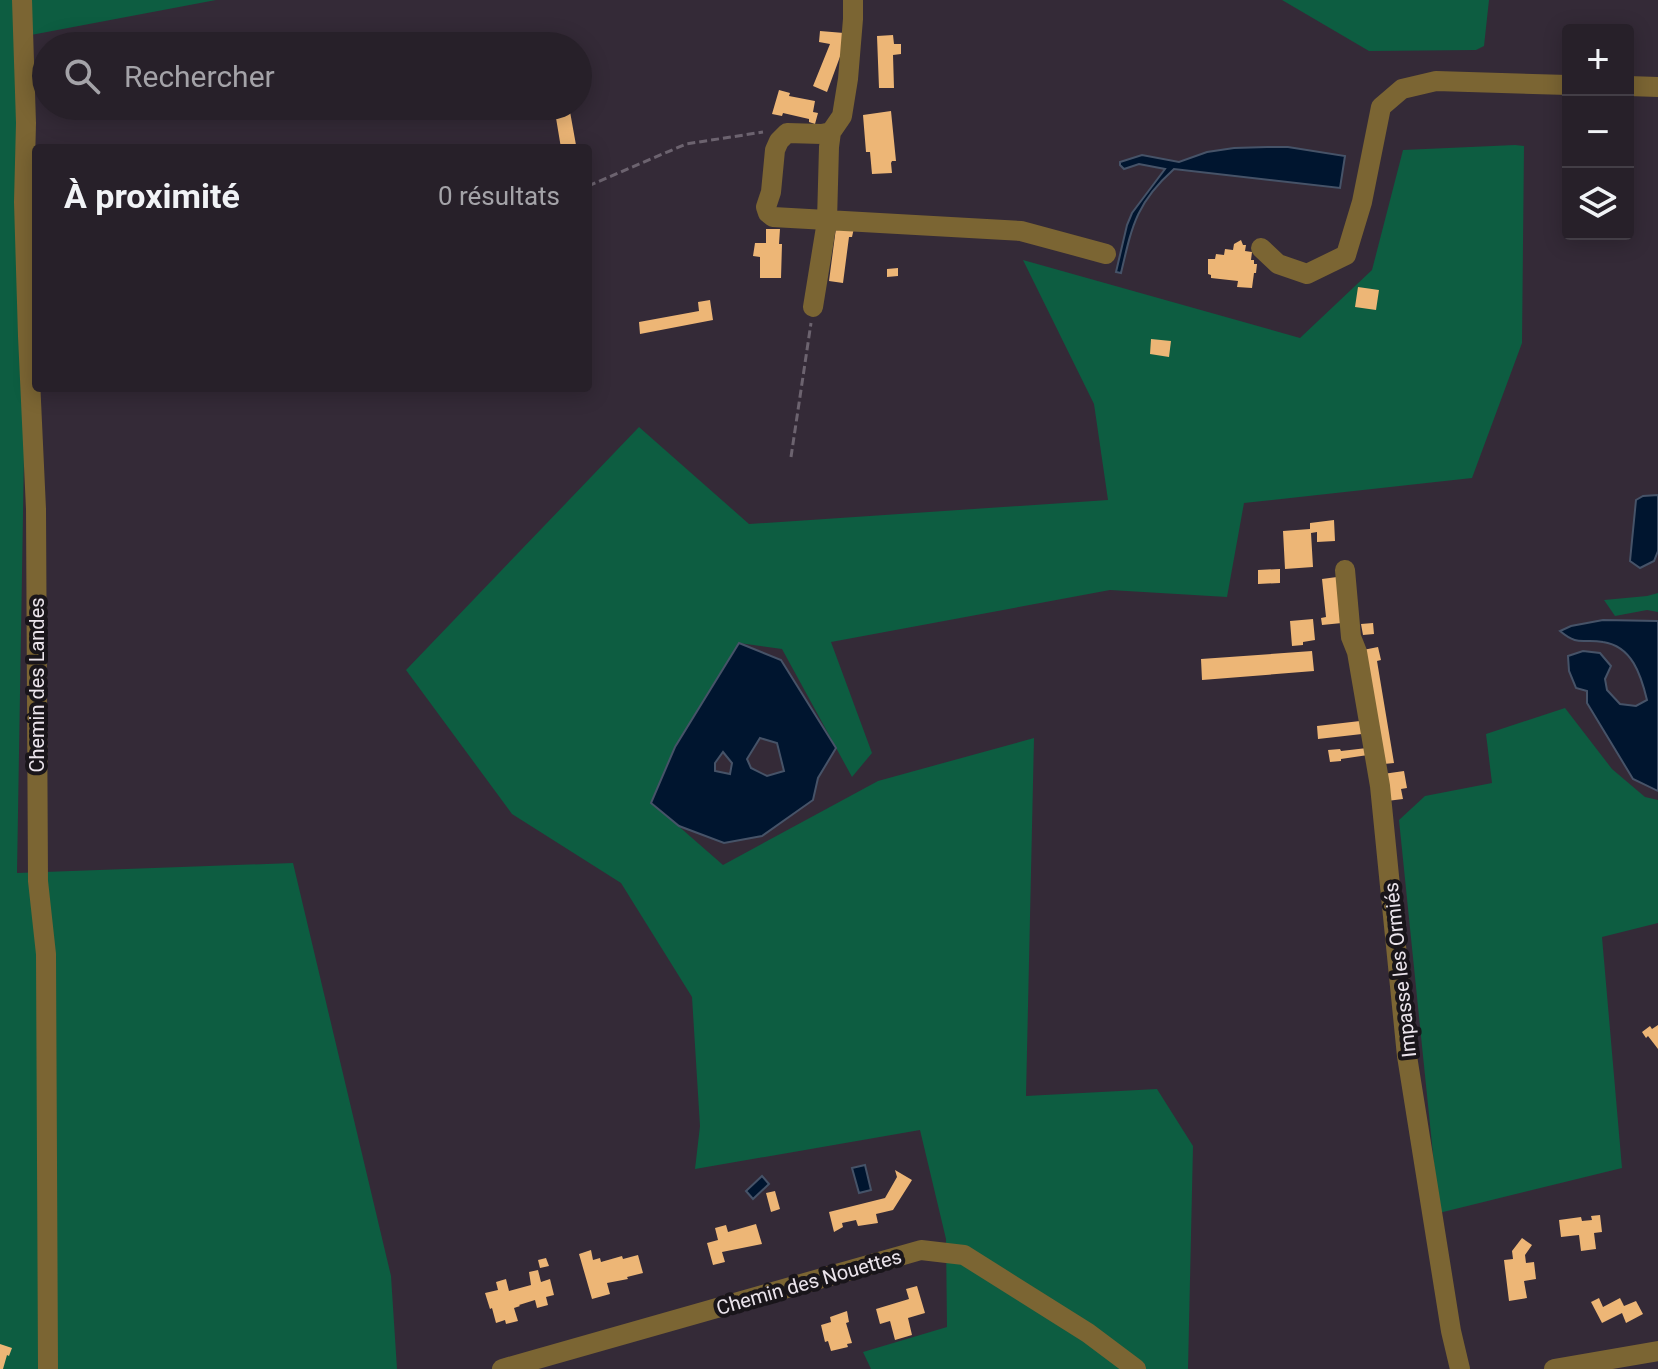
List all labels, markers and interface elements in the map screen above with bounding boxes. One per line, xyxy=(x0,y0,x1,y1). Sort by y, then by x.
map controls xyxy=(1562,24,1634,240)
button: + xyxy=(1562,24,1634,96)
search box xyxy=(32,32,592,120)
icon: search xyxy=(60,54,104,98)
text: Rechercher xyxy=(124,59,275,94)
button: − xyxy=(1562,96,1634,168)
button: layers xyxy=(1562,168,1634,240)
text: À proximité xyxy=(64,176,240,216)
text: 0 résultats xyxy=(438,181,560,211)
street label: Chemin des Landes xyxy=(25,597,49,773)
street label: Impasse les Ormiés xyxy=(1379,881,1421,1059)
street label: Chemin des Nouettes xyxy=(714,1244,904,1320)

